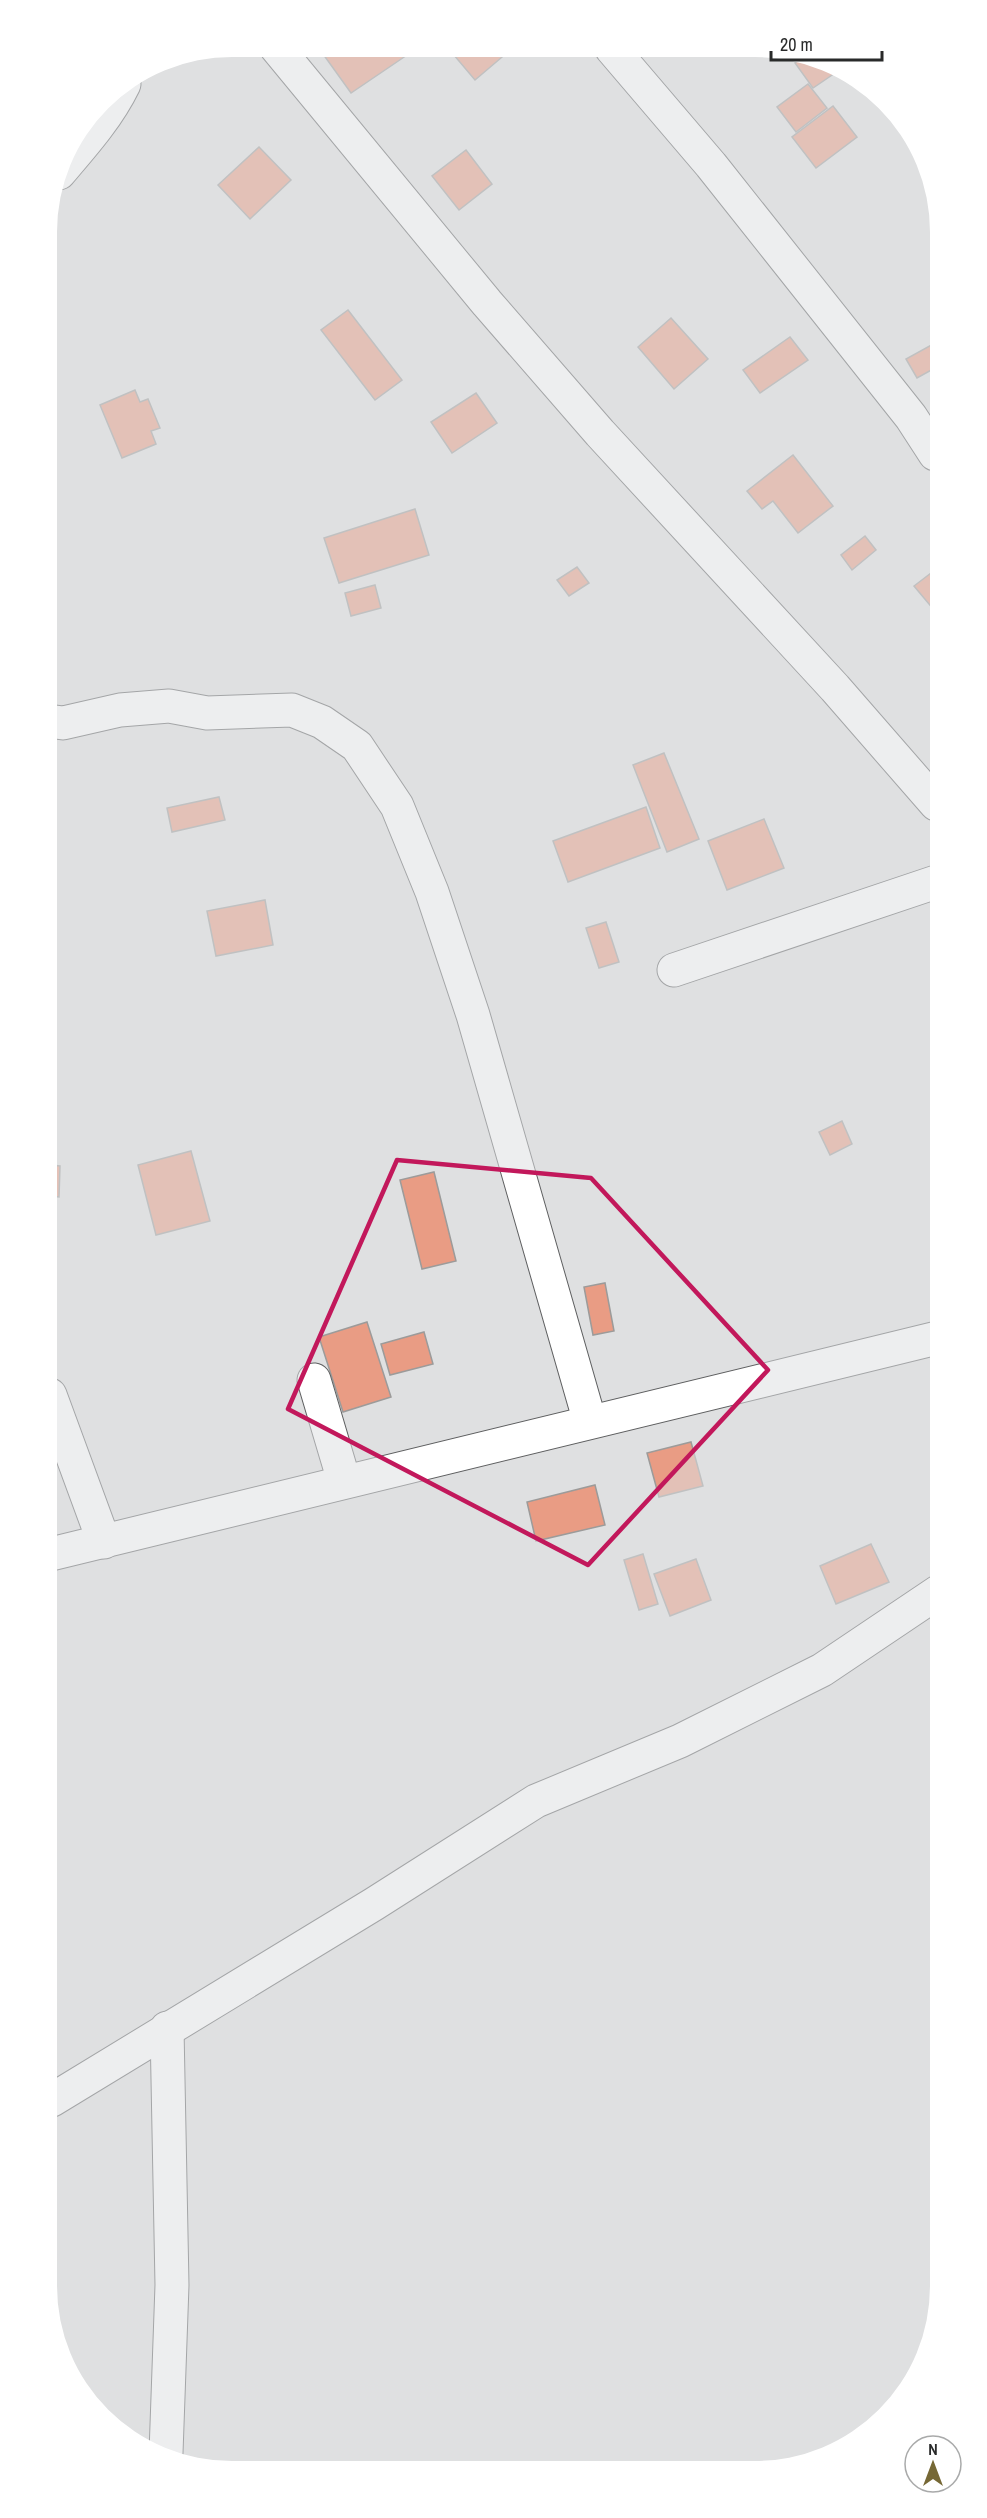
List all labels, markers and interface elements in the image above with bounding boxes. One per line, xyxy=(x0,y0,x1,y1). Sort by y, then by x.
scale bar xyxy=(771,24,882,62)
text: 20 m xyxy=(780,32,813,57)
north arrow xyxy=(903,2434,963,2494)
text: N xyxy=(928,2438,938,2460)

